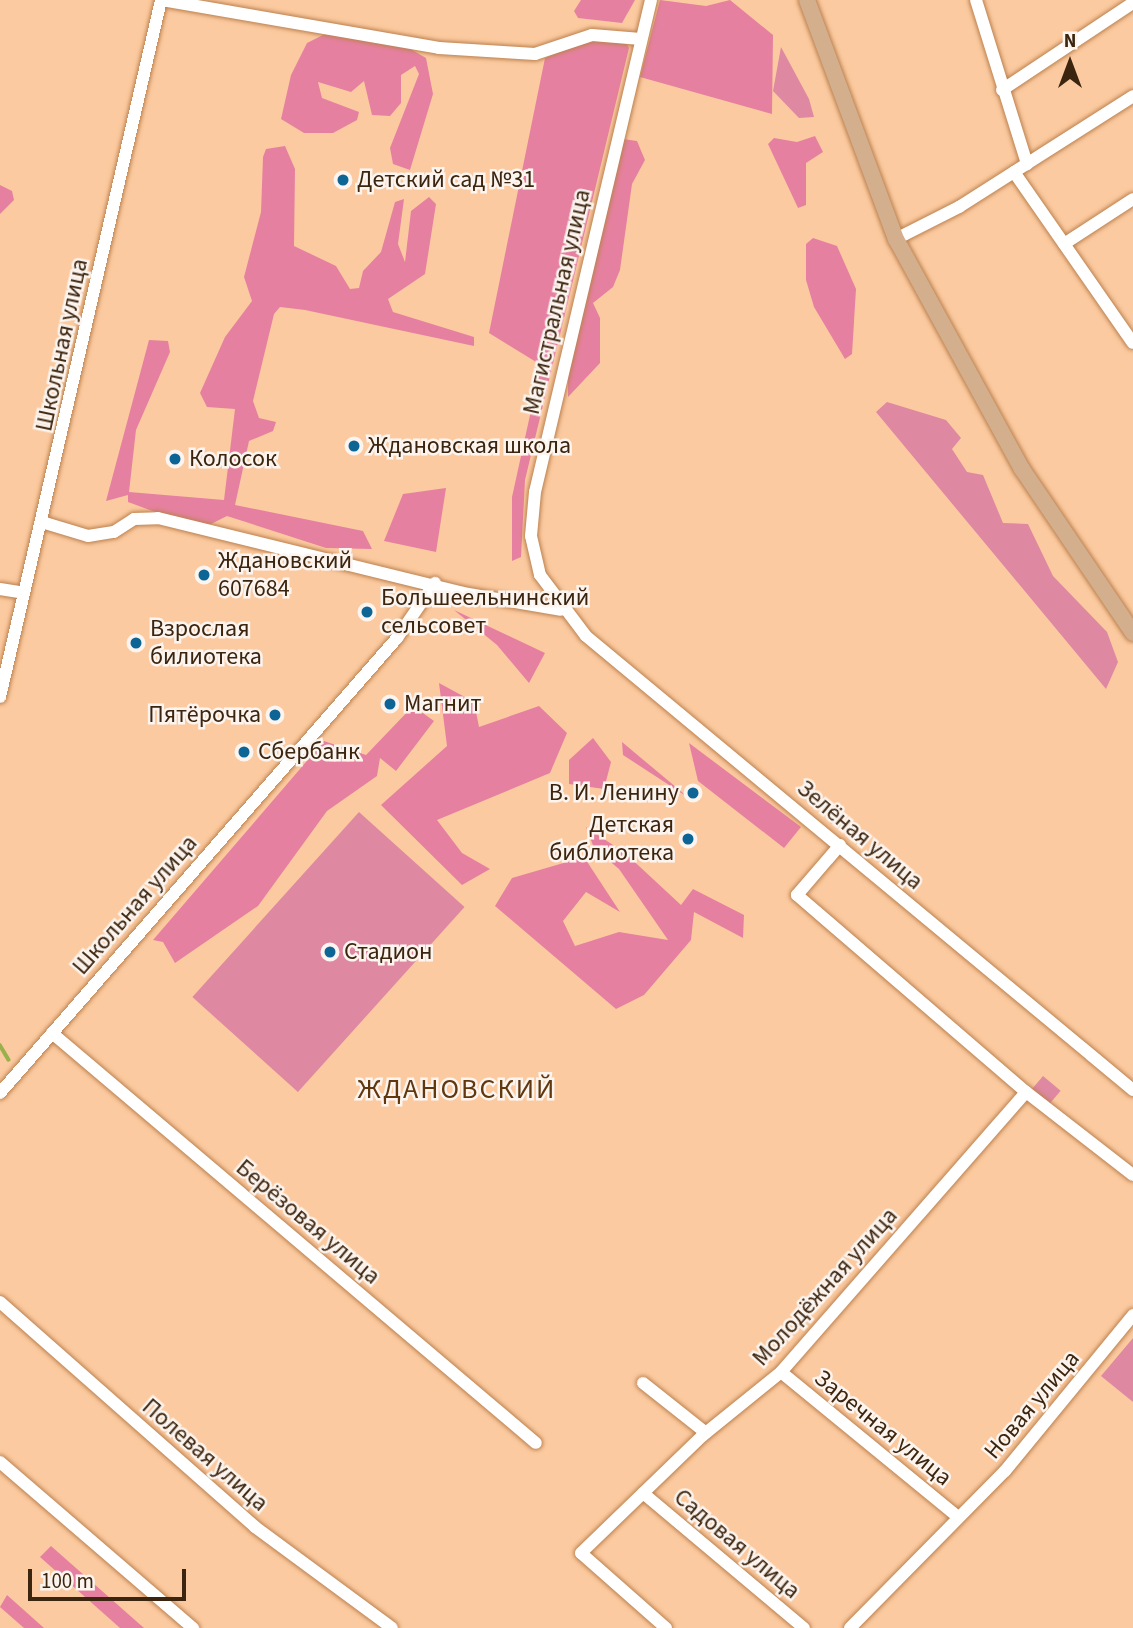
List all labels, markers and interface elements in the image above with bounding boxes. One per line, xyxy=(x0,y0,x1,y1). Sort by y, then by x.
north arrow xyxy=(1035,28,1105,98)
text: N xyxy=(1064,28,1076,55)
place label: Детский сад №31 xyxy=(357,166,535,194)
marker: Детский сад №31 xyxy=(335,172,351,188)
street label: Магистральная улица xyxy=(517,187,597,417)
street label: Школьная улица xyxy=(30,256,94,434)
place label: Ждановская школа xyxy=(368,432,571,460)
marker: Ждановская школа xyxy=(346,438,362,454)
place label: Колосок xyxy=(189,445,277,473)
marker: Колосок xyxy=(167,451,183,467)
place label: Ждановский 607684 xyxy=(218,547,352,603)
marker: Ждановский 607684 xyxy=(196,567,212,583)
place label: Большеельнинский сельсовет xyxy=(381,584,589,640)
marker: Большеельнинский сельсовет xyxy=(359,604,375,620)
place label: Взрослая билиотека xyxy=(150,615,262,671)
marker: Взрослая билиотека xyxy=(128,635,144,651)
place label: Магнит xyxy=(404,690,481,718)
marker: Магнит xyxy=(382,696,398,712)
place label: Пятёрочка xyxy=(148,701,261,729)
marker: Пятёрочка xyxy=(267,707,283,723)
place label: Сбербанк xyxy=(258,738,360,766)
marker: Сбербанк xyxy=(236,744,252,760)
street label: Зелёная улица xyxy=(791,774,929,896)
place label: В. И. Ленину xyxy=(549,779,679,807)
marker: В. И. Ленину xyxy=(685,785,701,801)
place label: Детская библиотека xyxy=(549,811,674,867)
street label: Школьная улица xyxy=(66,829,204,981)
marker: Детская библиотека xyxy=(680,831,696,847)
place label: Стадион xyxy=(344,938,433,966)
marker: Стадион xyxy=(322,944,338,960)
district label: ЖДАНОВСКИЙ xyxy=(359,1072,555,1106)
street label: Берёзовая улица xyxy=(230,1153,386,1291)
street label: Молодёжная улица xyxy=(746,1202,904,1372)
street label: Новая улица xyxy=(978,1345,1086,1465)
street label: Заречная улица xyxy=(808,1364,958,1492)
street label: Полевая улица xyxy=(136,1392,274,1518)
street label: Садовая улица xyxy=(668,1483,806,1605)
scale bar xyxy=(32,1554,189,1598)
text: 100 m xyxy=(41,1566,94,1596)

